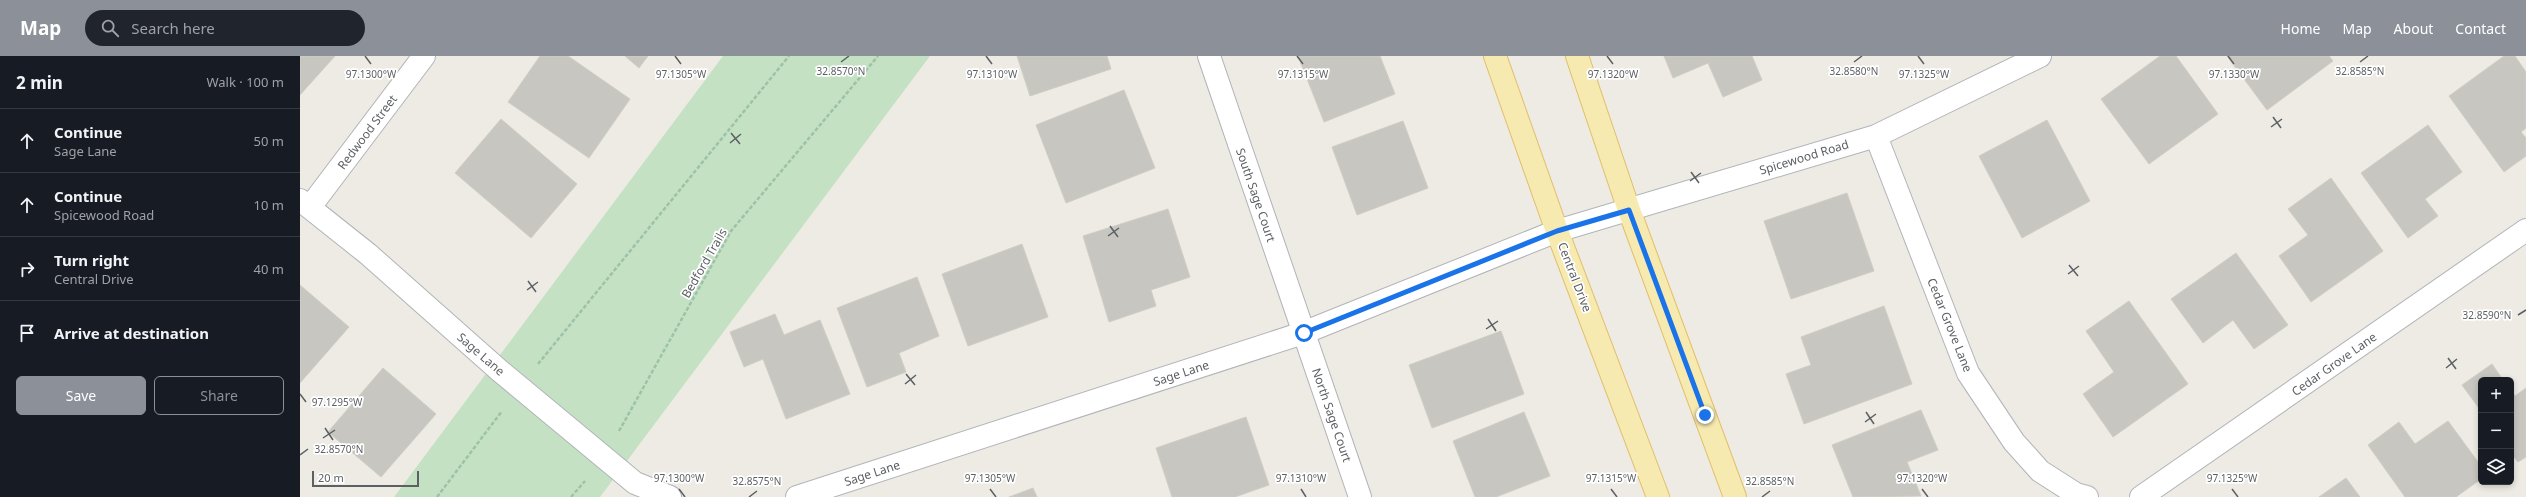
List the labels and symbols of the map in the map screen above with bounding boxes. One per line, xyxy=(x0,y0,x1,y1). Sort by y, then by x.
text: 32.8570°N xyxy=(817,64,865,78)
text: 32.8580°N xyxy=(1830,64,1878,78)
text: 32.8585°N xyxy=(2336,64,2384,78)
text: 97.1300°W xyxy=(346,67,397,81)
text: 97.1305°W xyxy=(656,67,707,81)
text: 97.1310°W xyxy=(967,67,1018,81)
text: 97.1315°W xyxy=(1278,67,1329,81)
text: 97.1320°W xyxy=(1588,67,1639,81)
text: 97.1325°W xyxy=(1899,67,1950,81)
text: 97.1330°W xyxy=(2209,67,2260,81)
street label: Redwood Street xyxy=(333,91,401,173)
street label: Spicewood Road xyxy=(1757,135,1851,179)
street label: South Sage Court xyxy=(1232,146,1280,245)
street label: Bedford Trails xyxy=(677,225,731,301)
street label: Central Drive xyxy=(1554,240,1596,315)
street label: Cedar Grove Lane xyxy=(1923,275,1977,375)
text: 32.8590°N xyxy=(2463,308,2511,322)
route start xyxy=(1295,324,1313,342)
street label: Cedar Grove Lane xyxy=(2288,328,2380,400)
street label: Sage Lane xyxy=(454,329,509,380)
street label: Sage Lane xyxy=(1151,356,1211,390)
street label: North Sage Court xyxy=(1308,366,1356,465)
text: 97.1295°W xyxy=(312,395,363,409)
route end xyxy=(1696,406,1714,424)
text: 32.8570°N xyxy=(315,442,363,456)
street label: Sage Lane xyxy=(842,456,902,490)
scale bar xyxy=(312,469,419,488)
text: 97.1300°W xyxy=(654,471,705,485)
text: 97.1305°W xyxy=(965,471,1016,485)
text: 97.1310°W xyxy=(1276,471,1327,485)
text: 97.1315°W xyxy=(1586,471,1637,485)
text: 97.1320°W xyxy=(1897,471,1948,485)
text: 97.1325°W xyxy=(2207,471,2258,485)
text: 32.8575°N xyxy=(733,474,781,488)
text: 32.8585°N xyxy=(1746,474,1794,488)

